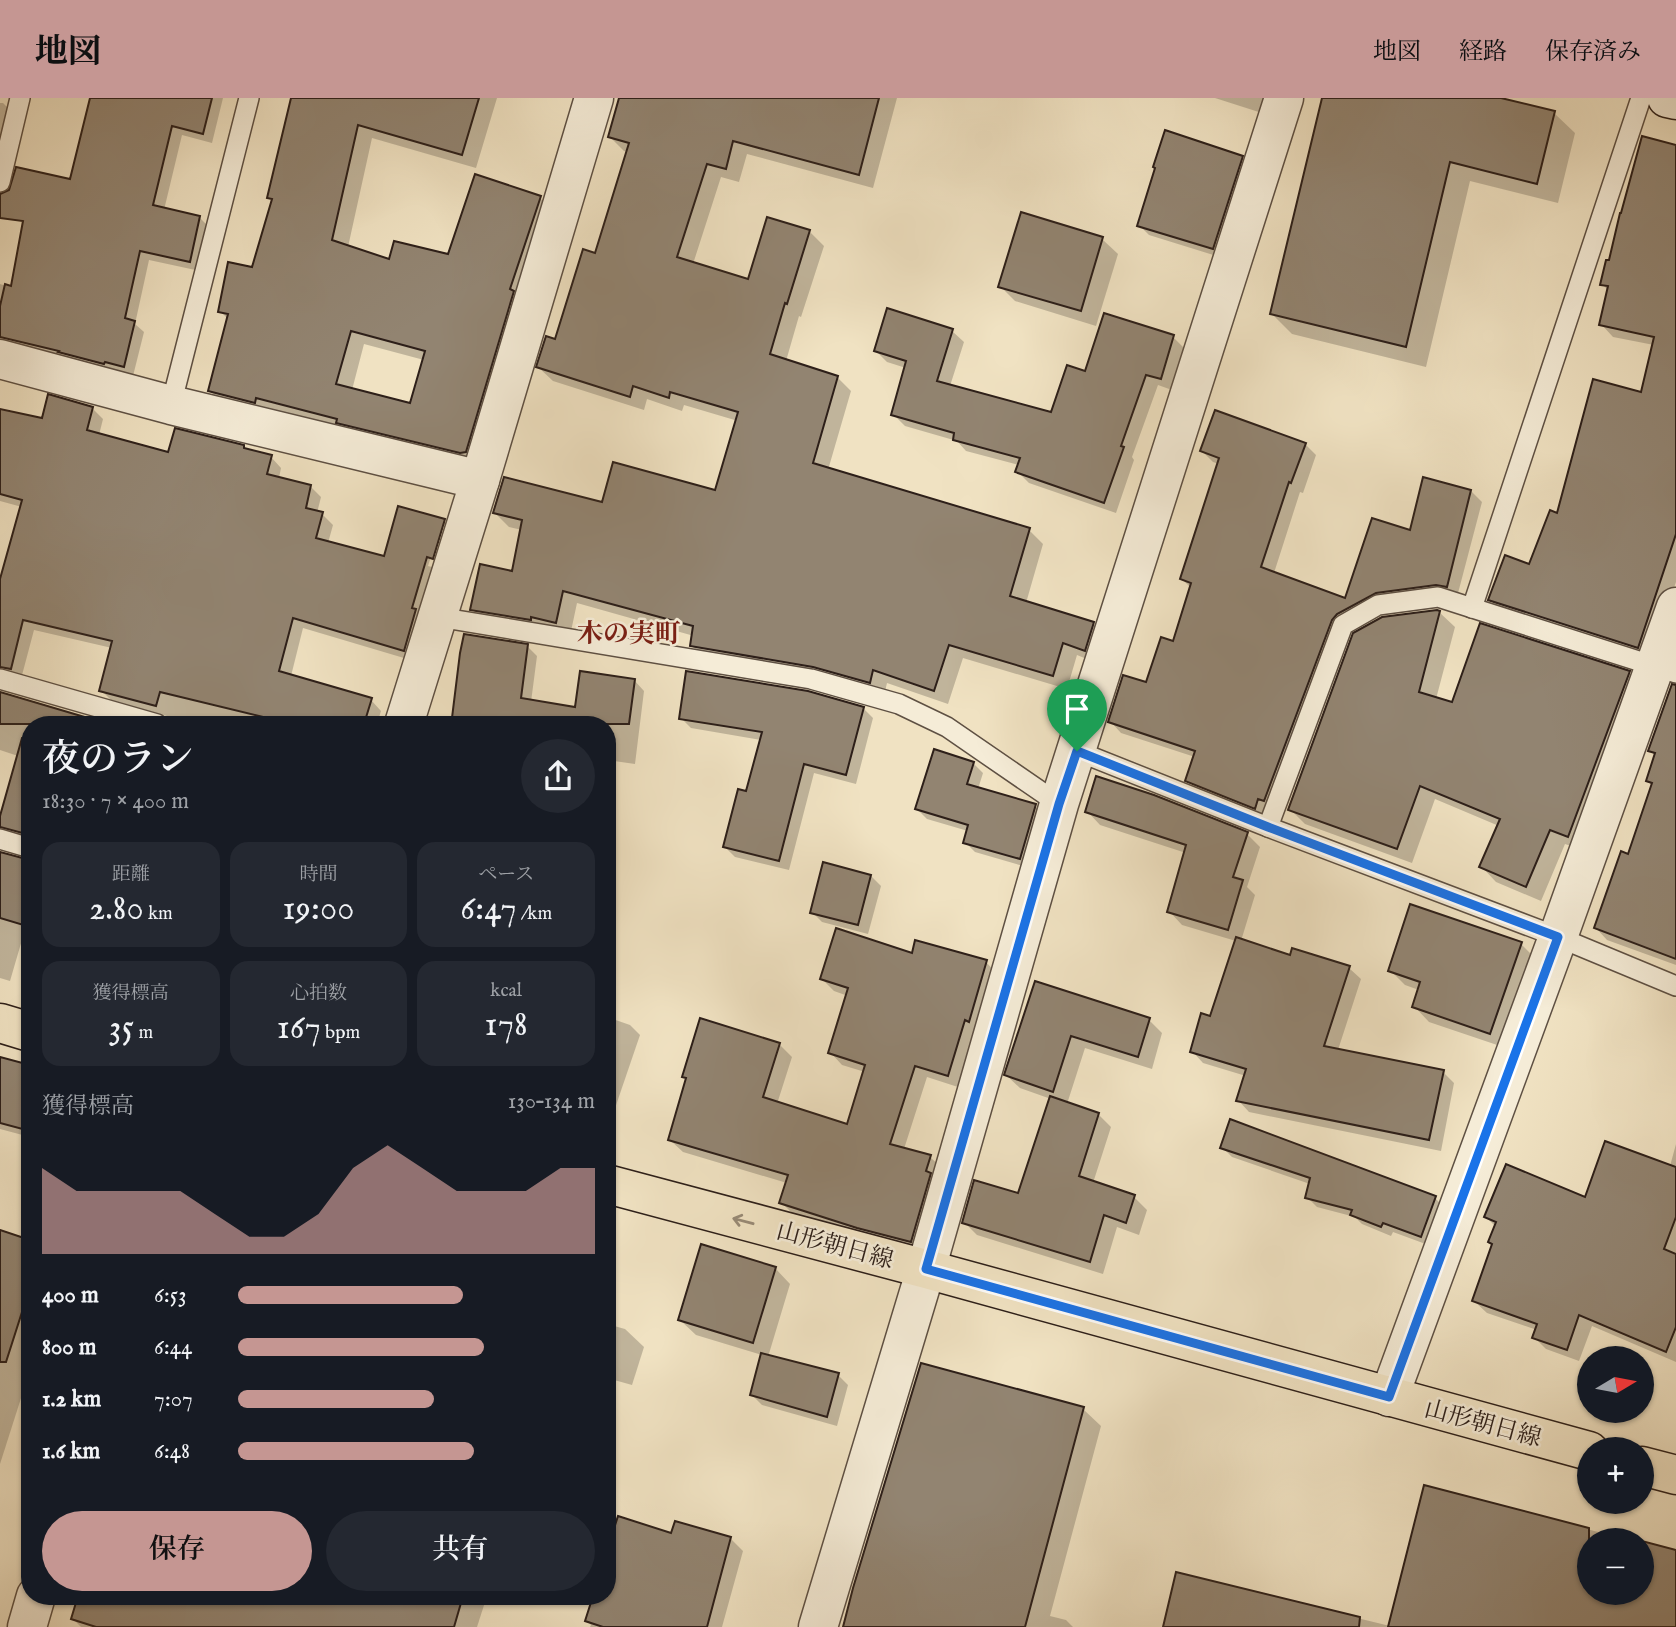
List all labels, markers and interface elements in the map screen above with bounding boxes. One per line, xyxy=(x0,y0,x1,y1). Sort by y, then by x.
text: 地図 xyxy=(35,32,101,74)
text: 地図 xyxy=(1373,37,1421,68)
text: 経路 xyxy=(1459,37,1507,68)
text: 保存済み xyxy=(1545,37,1641,68)
district label: 木の実町 xyxy=(577,618,681,651)
pin xyxy=(1047,679,1107,751)
icon: arrive xyxy=(1058,690,1096,728)
text: 夜のラン xyxy=(42,737,194,785)
button: share xyxy=(521,739,595,813)
text: 18:30 · 7 × 400 m xyxy=(42,787,189,816)
text: 距離 xyxy=(112,863,150,887)
text: 時間 xyxy=(299,863,338,887)
text: ペース xyxy=(478,863,534,887)
text: 2.80 xyxy=(89,887,144,932)
text: 19:00 xyxy=(283,887,354,932)
text: 6:47 xyxy=(460,887,517,932)
text: km xyxy=(144,902,173,926)
text: /km xyxy=(517,902,552,926)
text: kcal xyxy=(490,979,522,1003)
text: 獲得標高 xyxy=(93,982,169,1006)
text: 心拍数 xyxy=(290,982,347,1006)
text: 178 xyxy=(485,1003,528,1048)
text: 35 xyxy=(109,1006,134,1051)
text: 167 xyxy=(277,1006,321,1051)
text: m xyxy=(134,1021,153,1045)
text: bpm xyxy=(321,1021,360,1045)
text: 130–134 m xyxy=(508,1087,595,1116)
text: 獲得標高 xyxy=(42,1092,134,1121)
one-way arrow xyxy=(732,1213,754,1226)
street label: 山形朝日線 xyxy=(773,1216,897,1277)
text: 400 m xyxy=(42,1281,99,1310)
text: 6:53 xyxy=(154,1281,187,1310)
text: 800 m xyxy=(42,1333,96,1362)
text: 6:44 xyxy=(154,1333,192,1362)
north arrow xyxy=(1577,1346,1654,1423)
map controls xyxy=(1577,1346,1654,1605)
text: 1.2 km xyxy=(42,1385,101,1414)
text: 7:07 xyxy=(154,1385,193,1414)
street label: 山形朝日線 xyxy=(1421,1394,1545,1455)
text: 1.6 km xyxy=(42,1437,100,1466)
text: 6:48 xyxy=(154,1437,190,1466)
button: + xyxy=(1577,1437,1654,1514)
button: 保存 xyxy=(42,1511,312,1591)
button: 共有 xyxy=(326,1511,595,1591)
button: − xyxy=(1577,1528,1654,1605)

